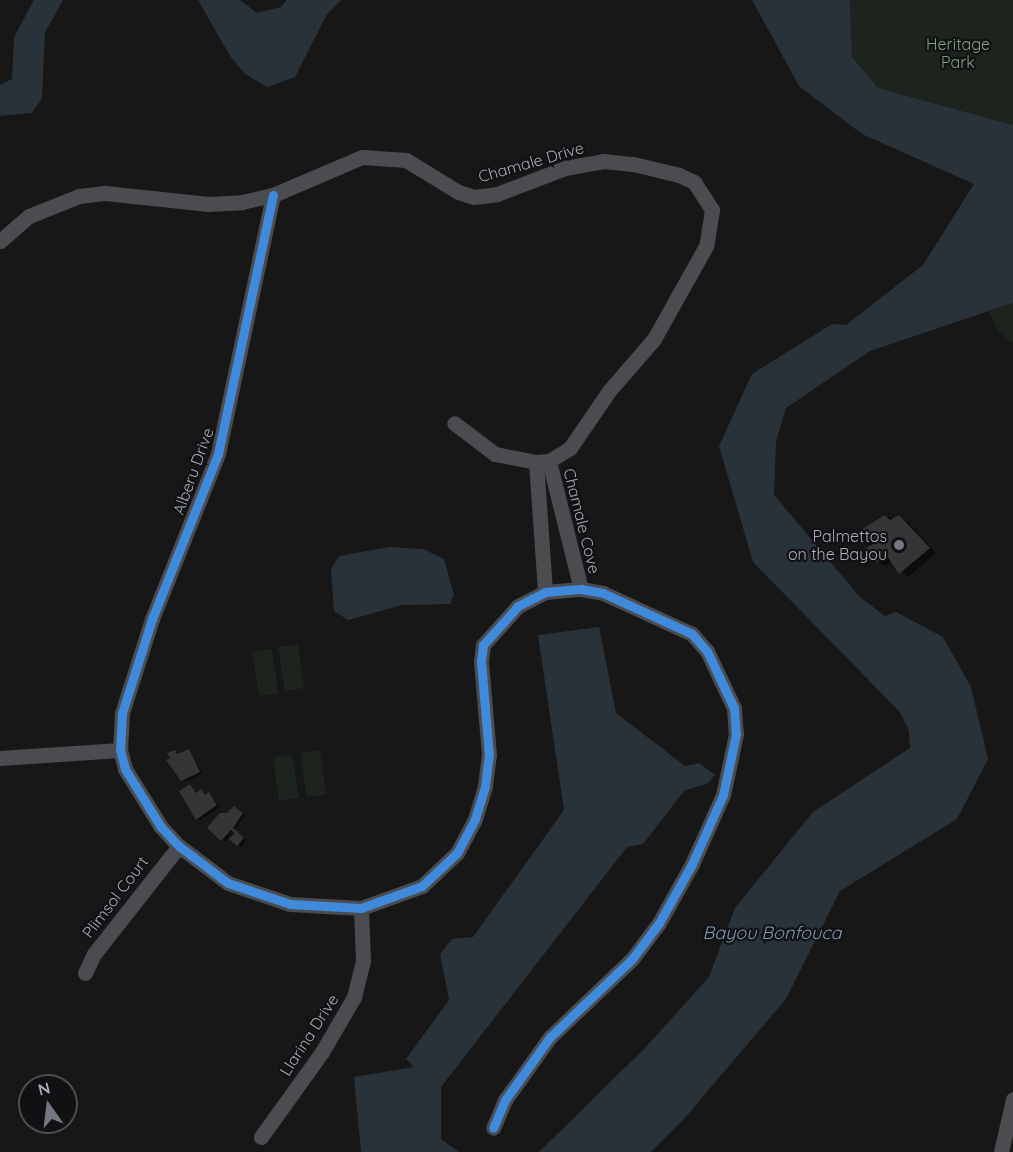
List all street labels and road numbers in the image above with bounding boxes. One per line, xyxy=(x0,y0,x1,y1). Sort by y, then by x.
street label: Chamale Drive xyxy=(476,138,586,186)
street label: Alberu Drive xyxy=(168,425,218,517)
street label: Chamale Cove xyxy=(560,466,604,576)
street label: Plimsol Court xyxy=(78,852,152,942)
street label: Llarina Drive xyxy=(276,991,342,1079)

